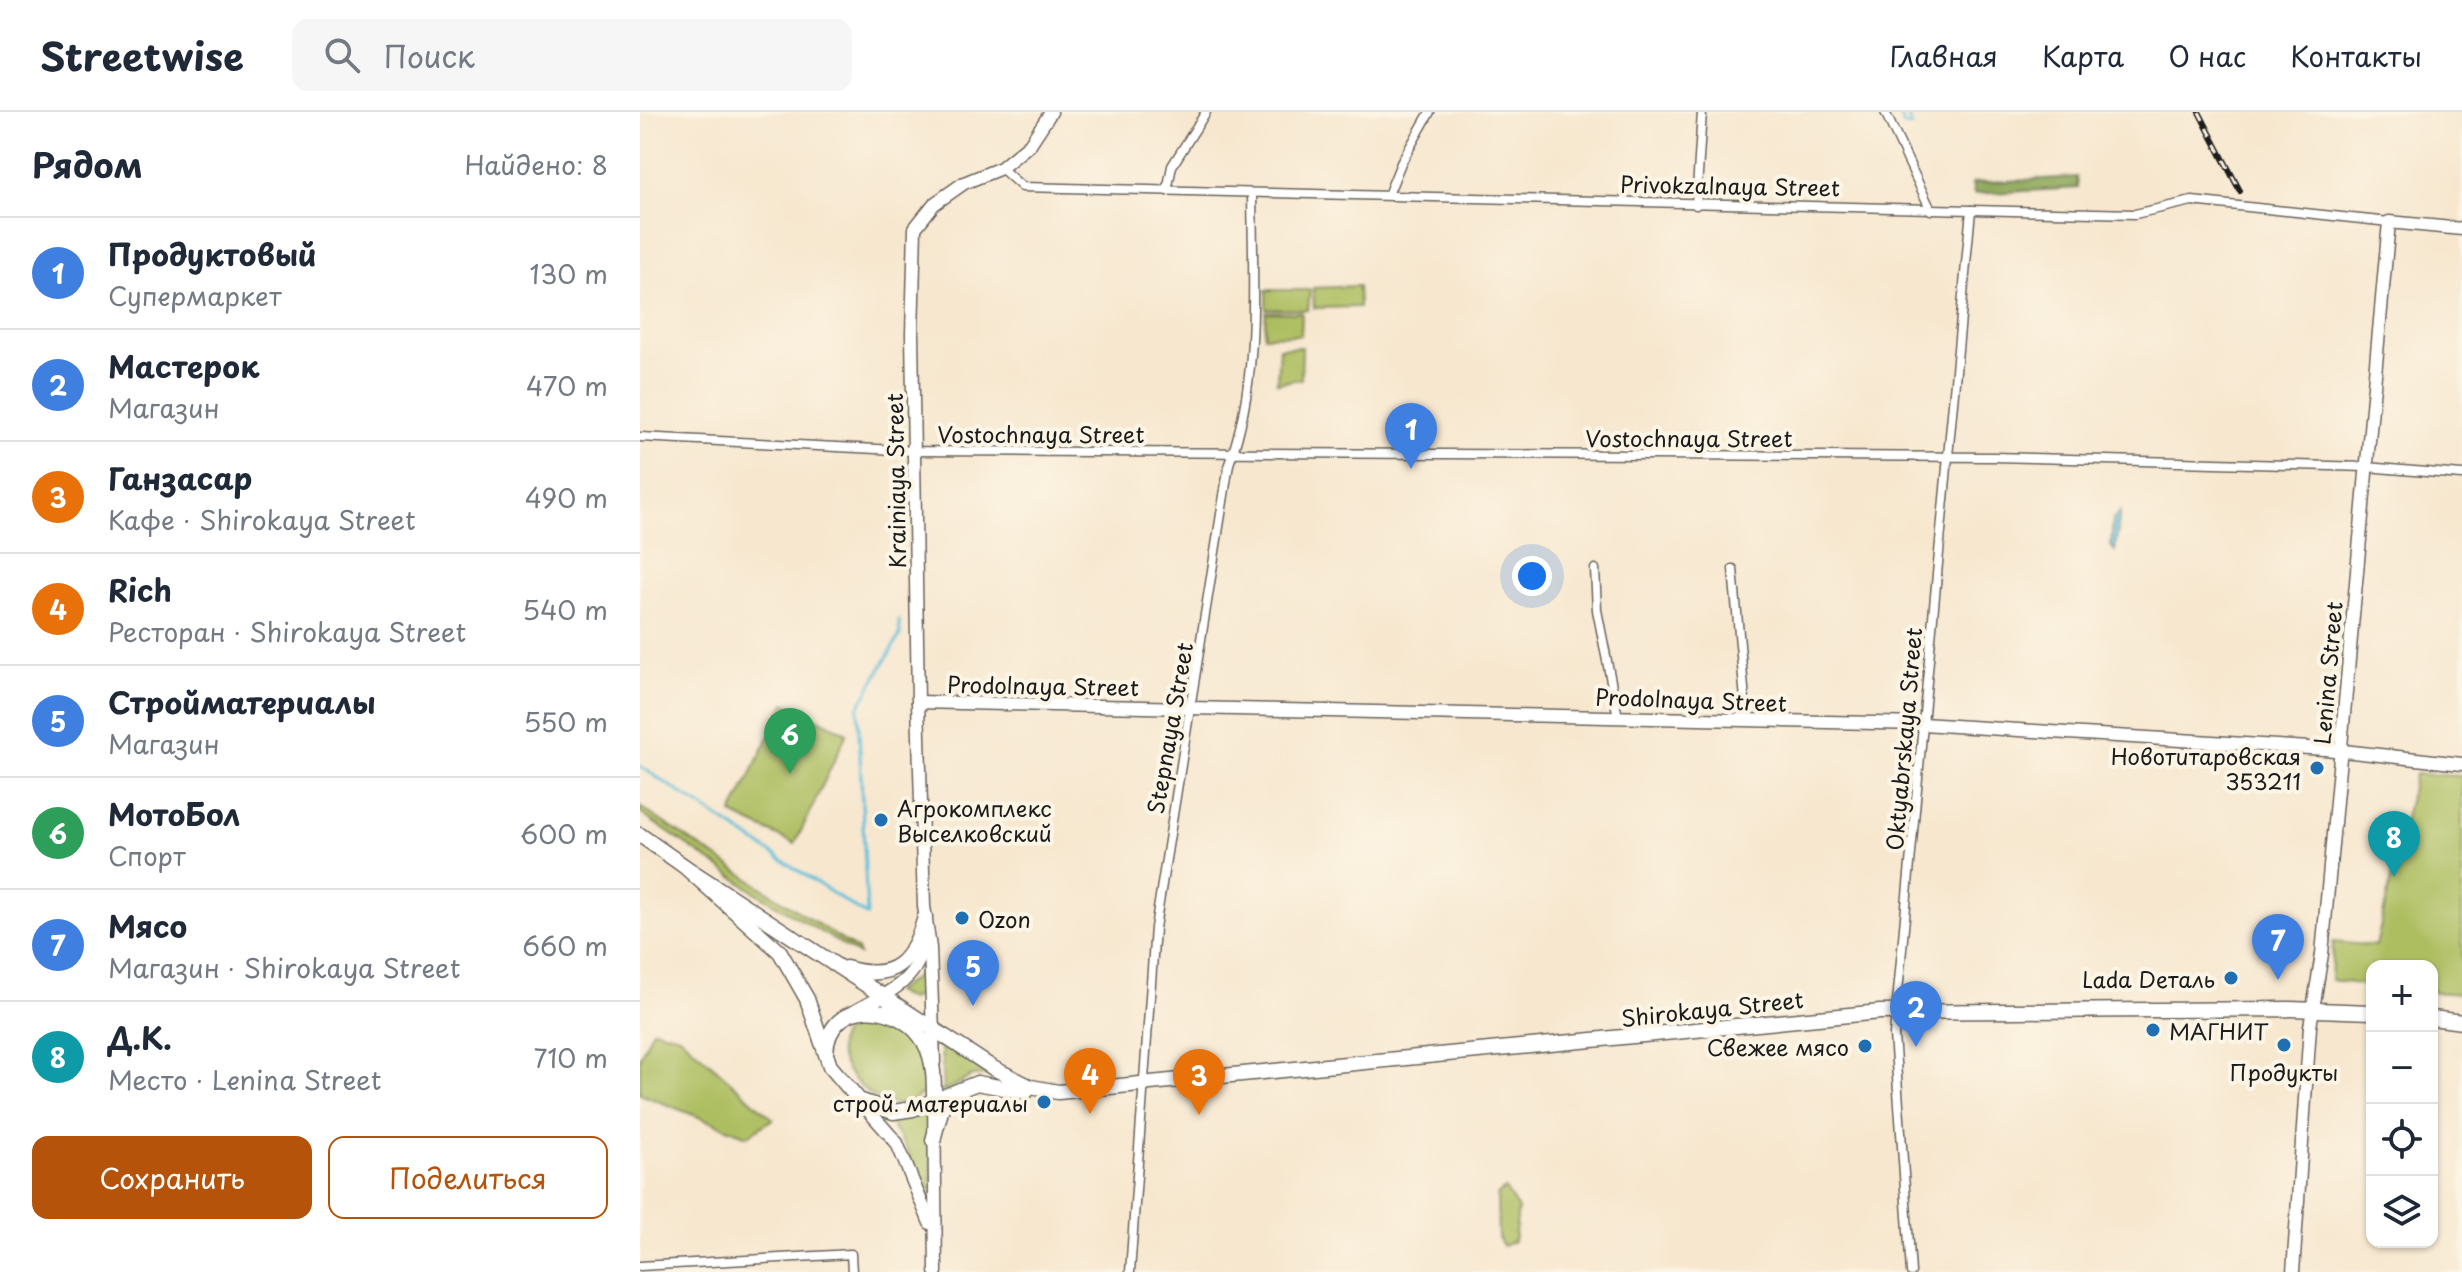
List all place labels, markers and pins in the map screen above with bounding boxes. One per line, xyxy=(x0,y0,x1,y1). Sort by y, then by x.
pin: 1 xyxy=(1385,403,1437,469)
pin: 6 xyxy=(764,708,816,774)
place label: Новотитаровская 353211 xyxy=(2111,739,2301,797)
marker: Новотитаровская 353211 xyxy=(2308,759,2326,777)
place label: Агрокомплекс Выселковский xyxy=(897,791,1052,849)
marker: Агрокомплекс Выселковский xyxy=(872,811,890,829)
pin: 8 xyxy=(2368,811,2420,877)
place label: Ozon xyxy=(978,902,1031,935)
marker: Ozon xyxy=(953,909,971,927)
pin: 7 xyxy=(2252,914,2304,980)
pin: 5 xyxy=(947,940,999,1006)
place label: Lada Dеталь xyxy=(2082,962,2215,995)
marker: Lada Dеталь xyxy=(2222,969,2240,987)
pin: 2 xyxy=(1890,981,1942,1047)
place label: МАГНИТ xyxy=(2169,1014,2269,1047)
marker: МАГНИТ xyxy=(2144,1021,2162,1039)
place label: Свежее мясо xyxy=(1707,1030,1849,1063)
marker: Продукты xyxy=(2275,1036,2293,1054)
marker: Свежее мясо xyxy=(1856,1037,1874,1055)
pin: 4 xyxy=(1064,1048,1116,1114)
pin: 3 xyxy=(1173,1049,1225,1115)
place label: Продукты xyxy=(2230,1055,2338,1088)
place label: строй. материалы xyxy=(833,1086,1028,1119)
marker: строй. материалы xyxy=(1035,1093,1053,1111)

